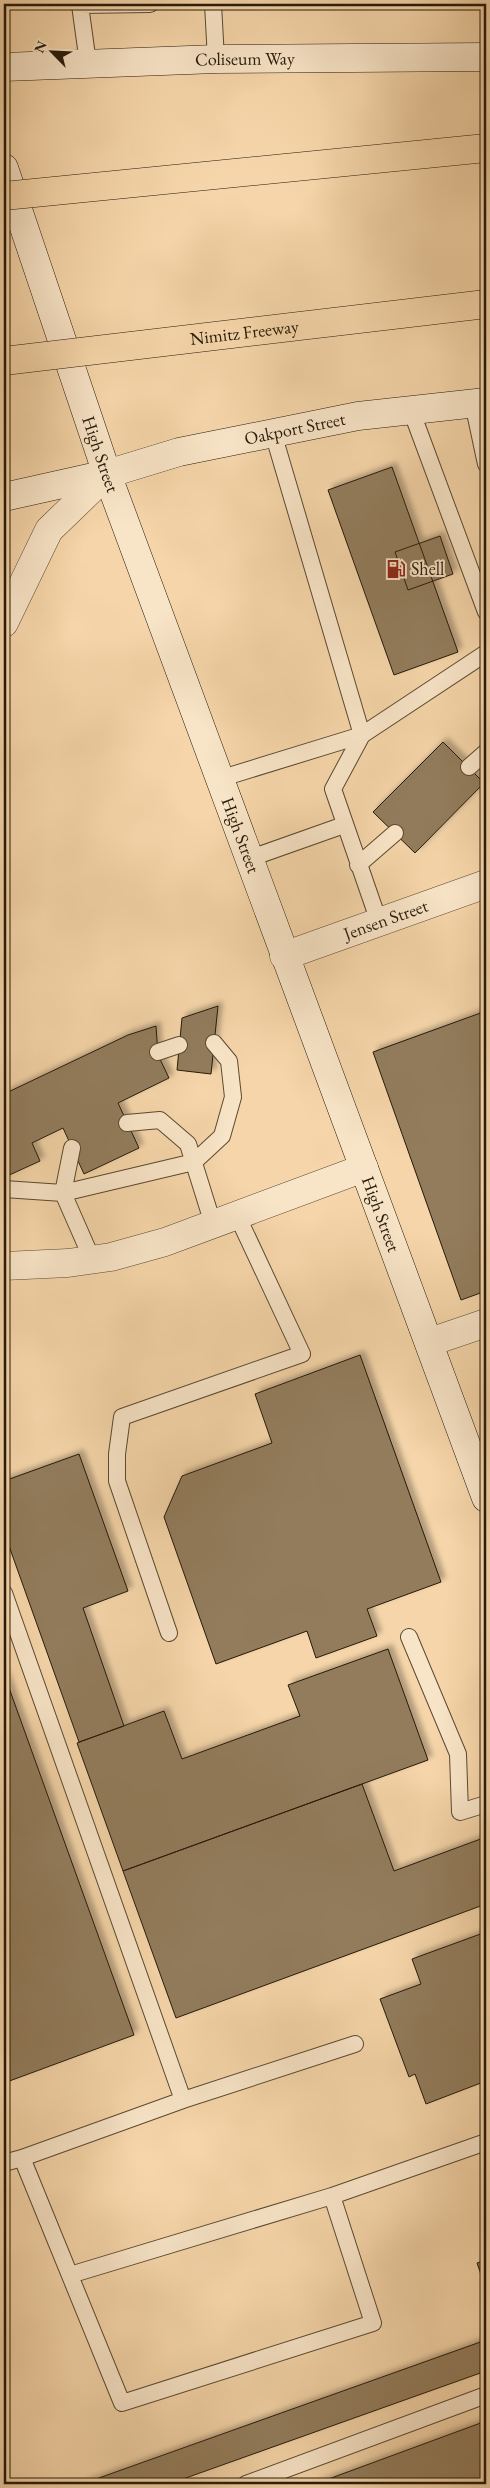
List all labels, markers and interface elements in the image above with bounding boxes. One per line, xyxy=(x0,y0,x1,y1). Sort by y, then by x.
north arrow xyxy=(28,28,78,78)
text: N xyxy=(30,37,51,56)
street label: Coliseum Way xyxy=(195,46,295,71)
street label: Nimitz Freeway xyxy=(189,314,300,350)
street label: Oakport Street xyxy=(242,407,348,450)
street label: High Street xyxy=(77,413,125,496)
place label: Shell xyxy=(411,557,444,580)
fuel station icon: Shell xyxy=(385,558,407,580)
street label: High Street xyxy=(217,794,266,877)
street label: Jensen Street xyxy=(338,894,431,946)
street label: High Street xyxy=(357,1173,406,1255)

